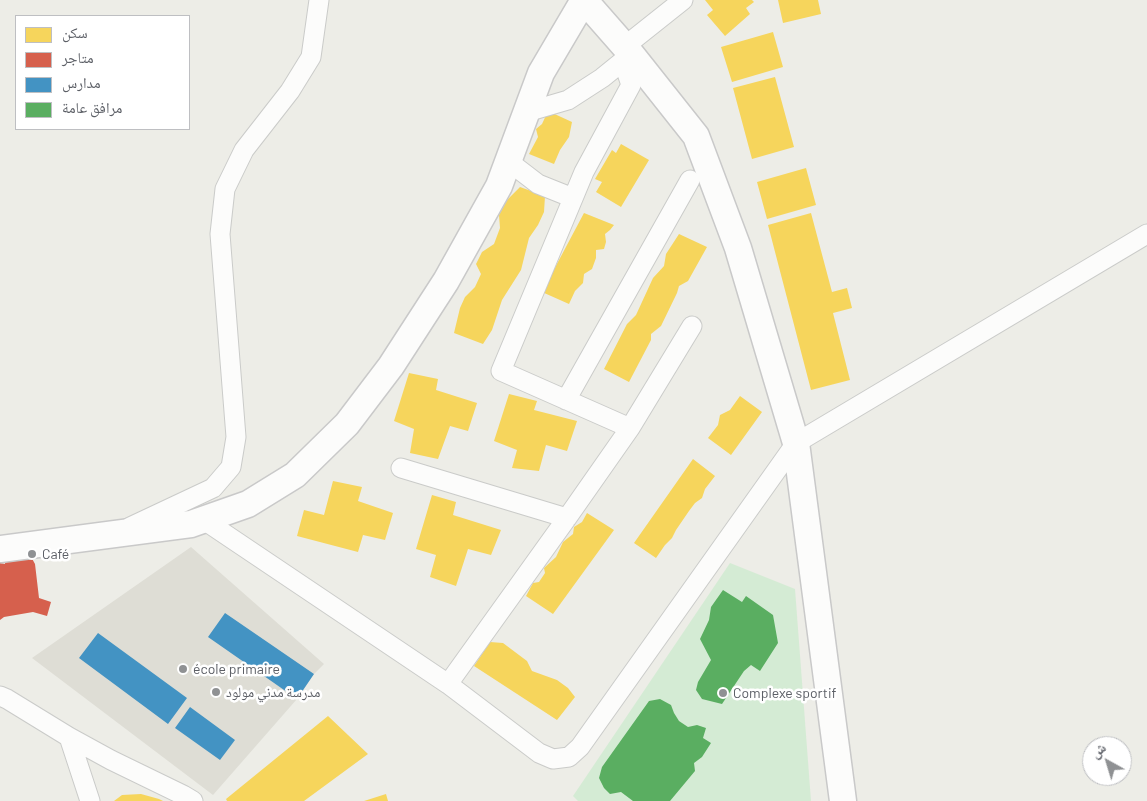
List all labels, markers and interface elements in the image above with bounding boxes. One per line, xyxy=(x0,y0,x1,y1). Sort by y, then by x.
legend xyxy=(15,15,190,130)
text: سكن xyxy=(62,23,88,41)
text: متاجر xyxy=(62,48,94,66)
text: مدارس xyxy=(62,73,101,91)
text: مرافق عامة xyxy=(62,98,122,116)
place label: Café xyxy=(42,546,69,562)
marker: Café xyxy=(26,548,38,560)
place label: école primaire xyxy=(193,661,280,677)
marker: école primaire xyxy=(177,663,189,675)
place label: مدرسة مدني مولود xyxy=(226,684,320,700)
place label: Complexe sportif xyxy=(733,685,836,701)
marker: مدرسة مدني مولود xyxy=(210,686,222,698)
marker: Complexe sportif xyxy=(717,687,729,699)
north arrow xyxy=(1082,736,1132,786)
text: ش xyxy=(1087,738,1109,761)

